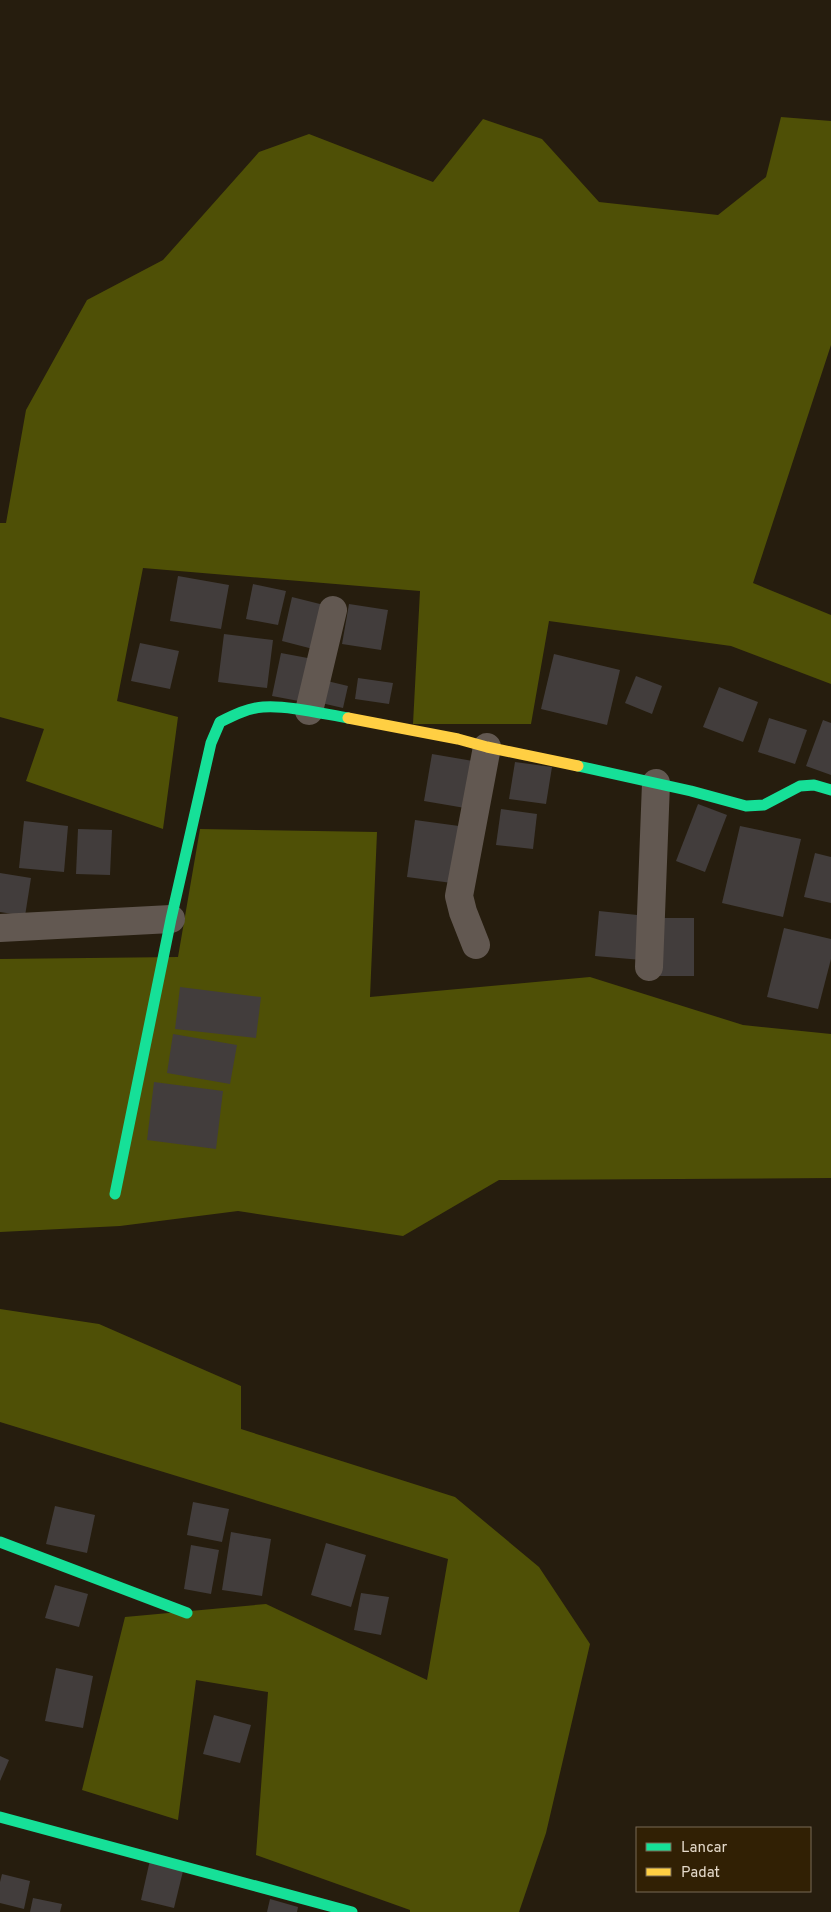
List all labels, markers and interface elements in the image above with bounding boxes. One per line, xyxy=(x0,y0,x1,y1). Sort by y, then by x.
legend xyxy=(636,1827,811,1892)
text: Lancar xyxy=(681,1839,728,1858)
text: Padat xyxy=(681,1864,720,1883)

